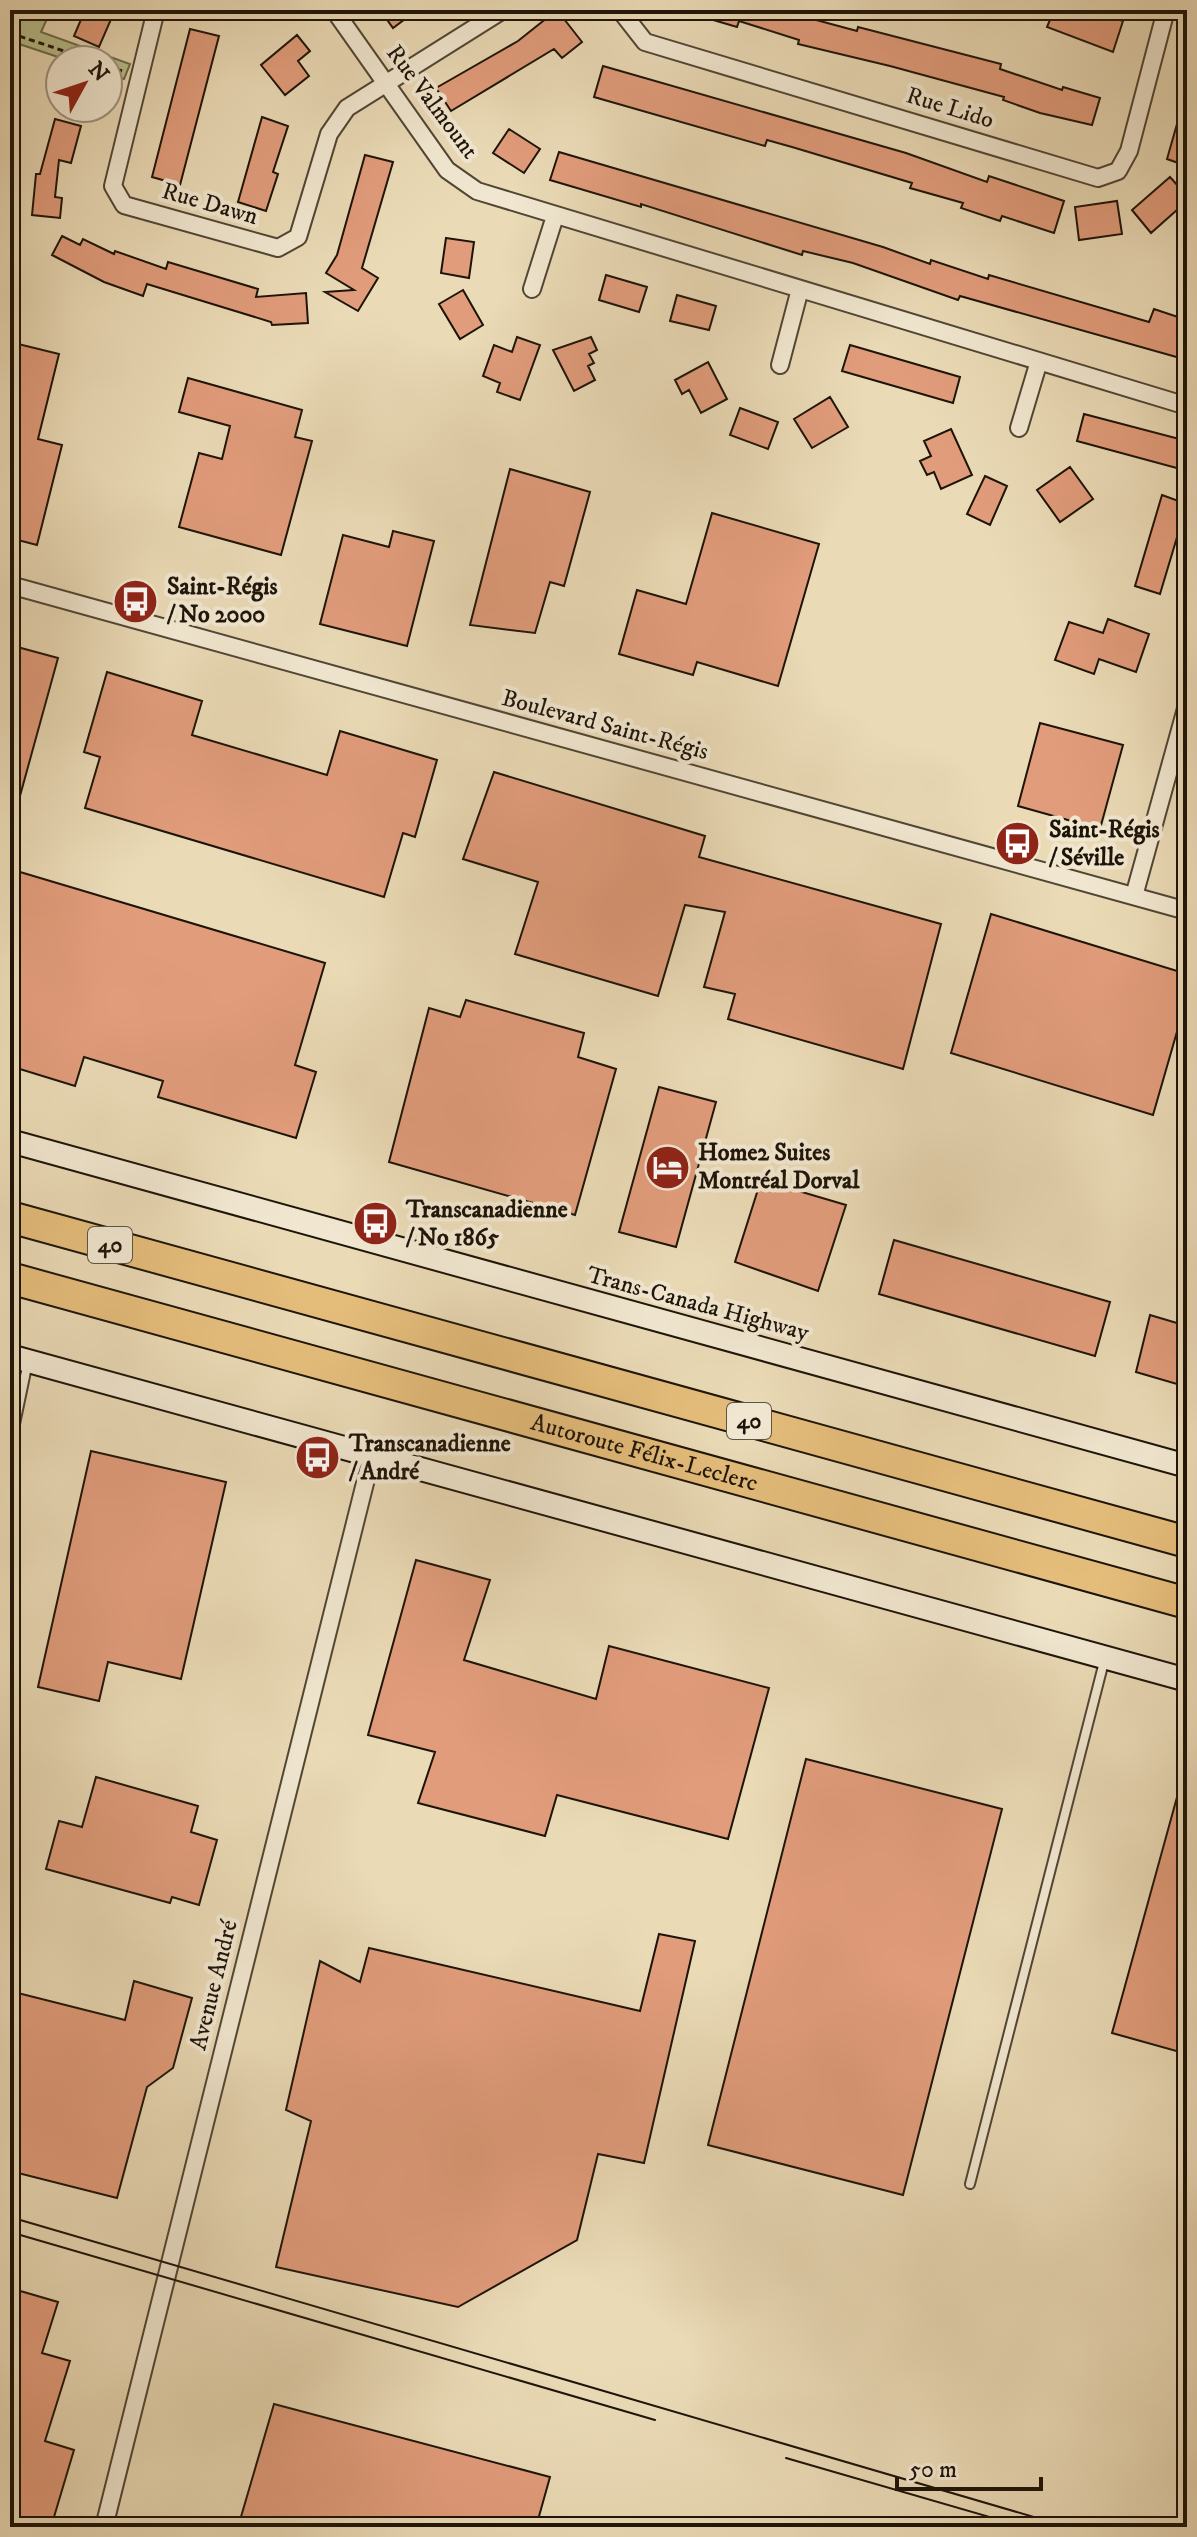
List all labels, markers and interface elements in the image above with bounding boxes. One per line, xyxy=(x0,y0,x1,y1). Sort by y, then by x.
street label: Rue Valmount xyxy=(379,39,485,165)
north arrow xyxy=(44,44,124,124)
text: N xyxy=(82,57,114,88)
street label: Rue Lido xyxy=(903,81,997,135)
street label: Rue Dawn xyxy=(159,176,262,232)
place label: Saint-Régis / No 2000 xyxy=(166,572,277,630)
bus stop icon: Saint-Régis / No 2000 xyxy=(112,577,160,625)
street label: Boulevard Saint-Régis xyxy=(498,683,712,767)
place label: Saint-Régis / Séville xyxy=(1048,815,1159,873)
bus stop icon: Saint-Régis / Séville xyxy=(994,820,1042,868)
place label: Home2 Suites Montréal Dorval xyxy=(698,1138,860,1196)
hotel icon: Home2 Suites Montréal Dorval xyxy=(643,1143,691,1191)
place label: Transcanadienne / No 1865 xyxy=(405,1195,568,1253)
bus stop icon: Transcanadienne / No 1865 xyxy=(351,1200,399,1248)
road number: 40 xyxy=(88,1227,132,1263)
street label: Trans-Canada Highway xyxy=(584,1260,813,1348)
road number: 40 xyxy=(727,1403,771,1439)
street label: Autoroute Félix-Leclerc xyxy=(527,1408,761,1499)
place label: Transcanadienne / André xyxy=(348,1429,511,1487)
bus stop icon: Transcanadienne / André xyxy=(294,1434,342,1482)
street label: Avenue André xyxy=(183,1917,245,2053)
scale bar xyxy=(897,2441,1041,2491)
text: 50 m xyxy=(909,2455,957,2485)

